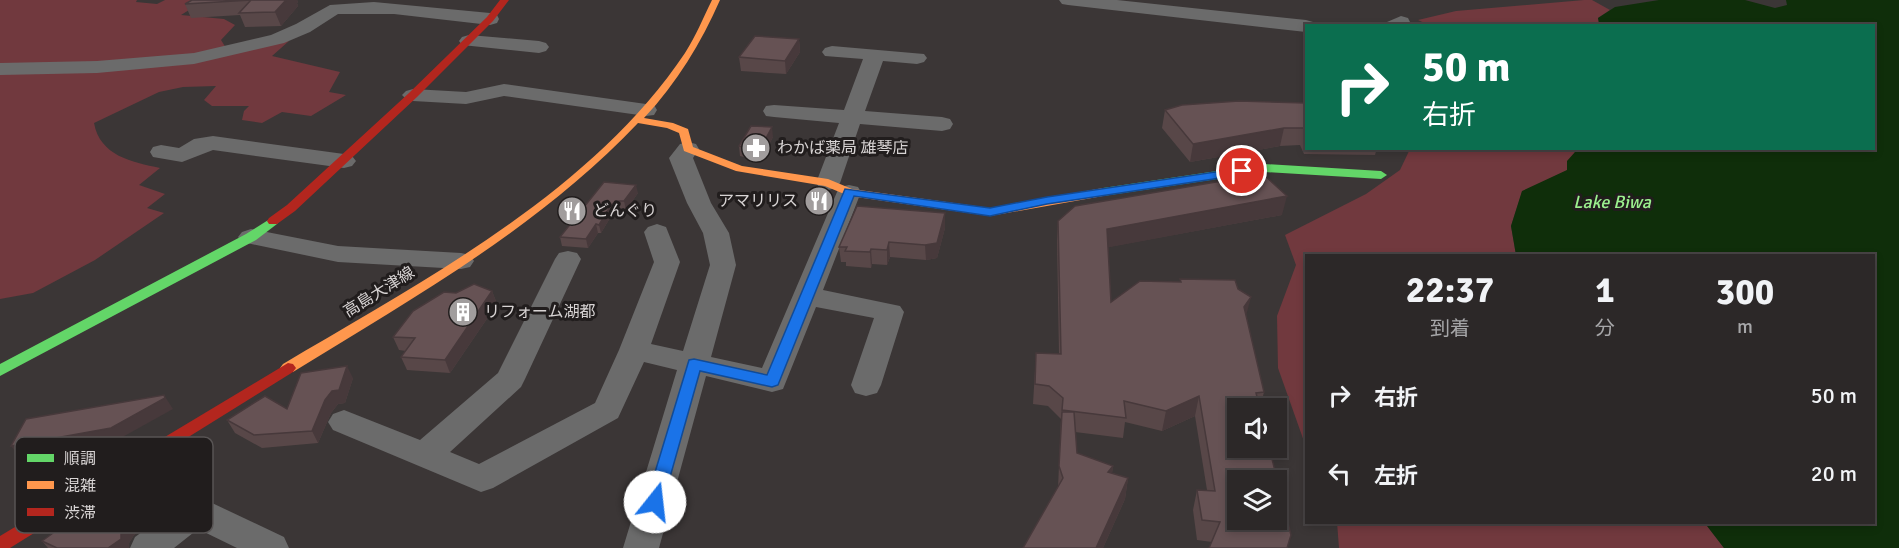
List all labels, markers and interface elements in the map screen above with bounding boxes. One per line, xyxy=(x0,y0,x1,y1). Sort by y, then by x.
text: 50 m xyxy=(1422,42,1511,93)
icon: right xyxy=(1323,48,1401,126)
text: 右折 xyxy=(1422,99,1476,132)
pharmacy icon: わかば薬局 雄琴店 xyxy=(740,132,772,164)
place label: わかば薬局 雄琴店 xyxy=(777,138,909,158)
pin xyxy=(1216,145,1267,196)
icon: arrive xyxy=(1225,154,1258,187)
restaurant icon: アマリリス xyxy=(803,185,835,217)
place label: アマリリス xyxy=(718,191,798,211)
water label: Lake Biwa xyxy=(1573,191,1652,213)
restaurant icon: どんぐり xyxy=(556,195,588,227)
place label: どんぐり xyxy=(593,201,657,221)
street label: 高島大津線 xyxy=(340,262,418,322)
text: 22:37 xyxy=(1406,268,1494,313)
text: 1 xyxy=(1595,268,1615,313)
text: 300 xyxy=(1716,270,1774,315)
building icon: リフォーム湖都 xyxy=(447,296,479,328)
place label: リフォーム湖都 xyxy=(484,302,596,322)
text: m xyxy=(1737,314,1753,339)
text: 到着 xyxy=(1430,316,1470,341)
text: 分 xyxy=(1595,316,1615,341)
icon: right xyxy=(1323,379,1356,412)
text: 50 m xyxy=(1811,382,1857,409)
text: 右折 xyxy=(1374,384,1418,411)
map controls xyxy=(1227,398,1287,530)
button: sound xyxy=(1227,398,1287,458)
legend xyxy=(15,437,213,533)
text: 順調 xyxy=(64,449,96,469)
icon: left xyxy=(1323,457,1356,490)
text: 20 m xyxy=(1811,460,1857,487)
text: 左折 xyxy=(1374,462,1418,489)
position arrow xyxy=(623,470,687,534)
button: layers xyxy=(1227,470,1287,530)
text: 混雑 xyxy=(64,476,96,496)
text: 渋滞 xyxy=(64,503,96,523)

